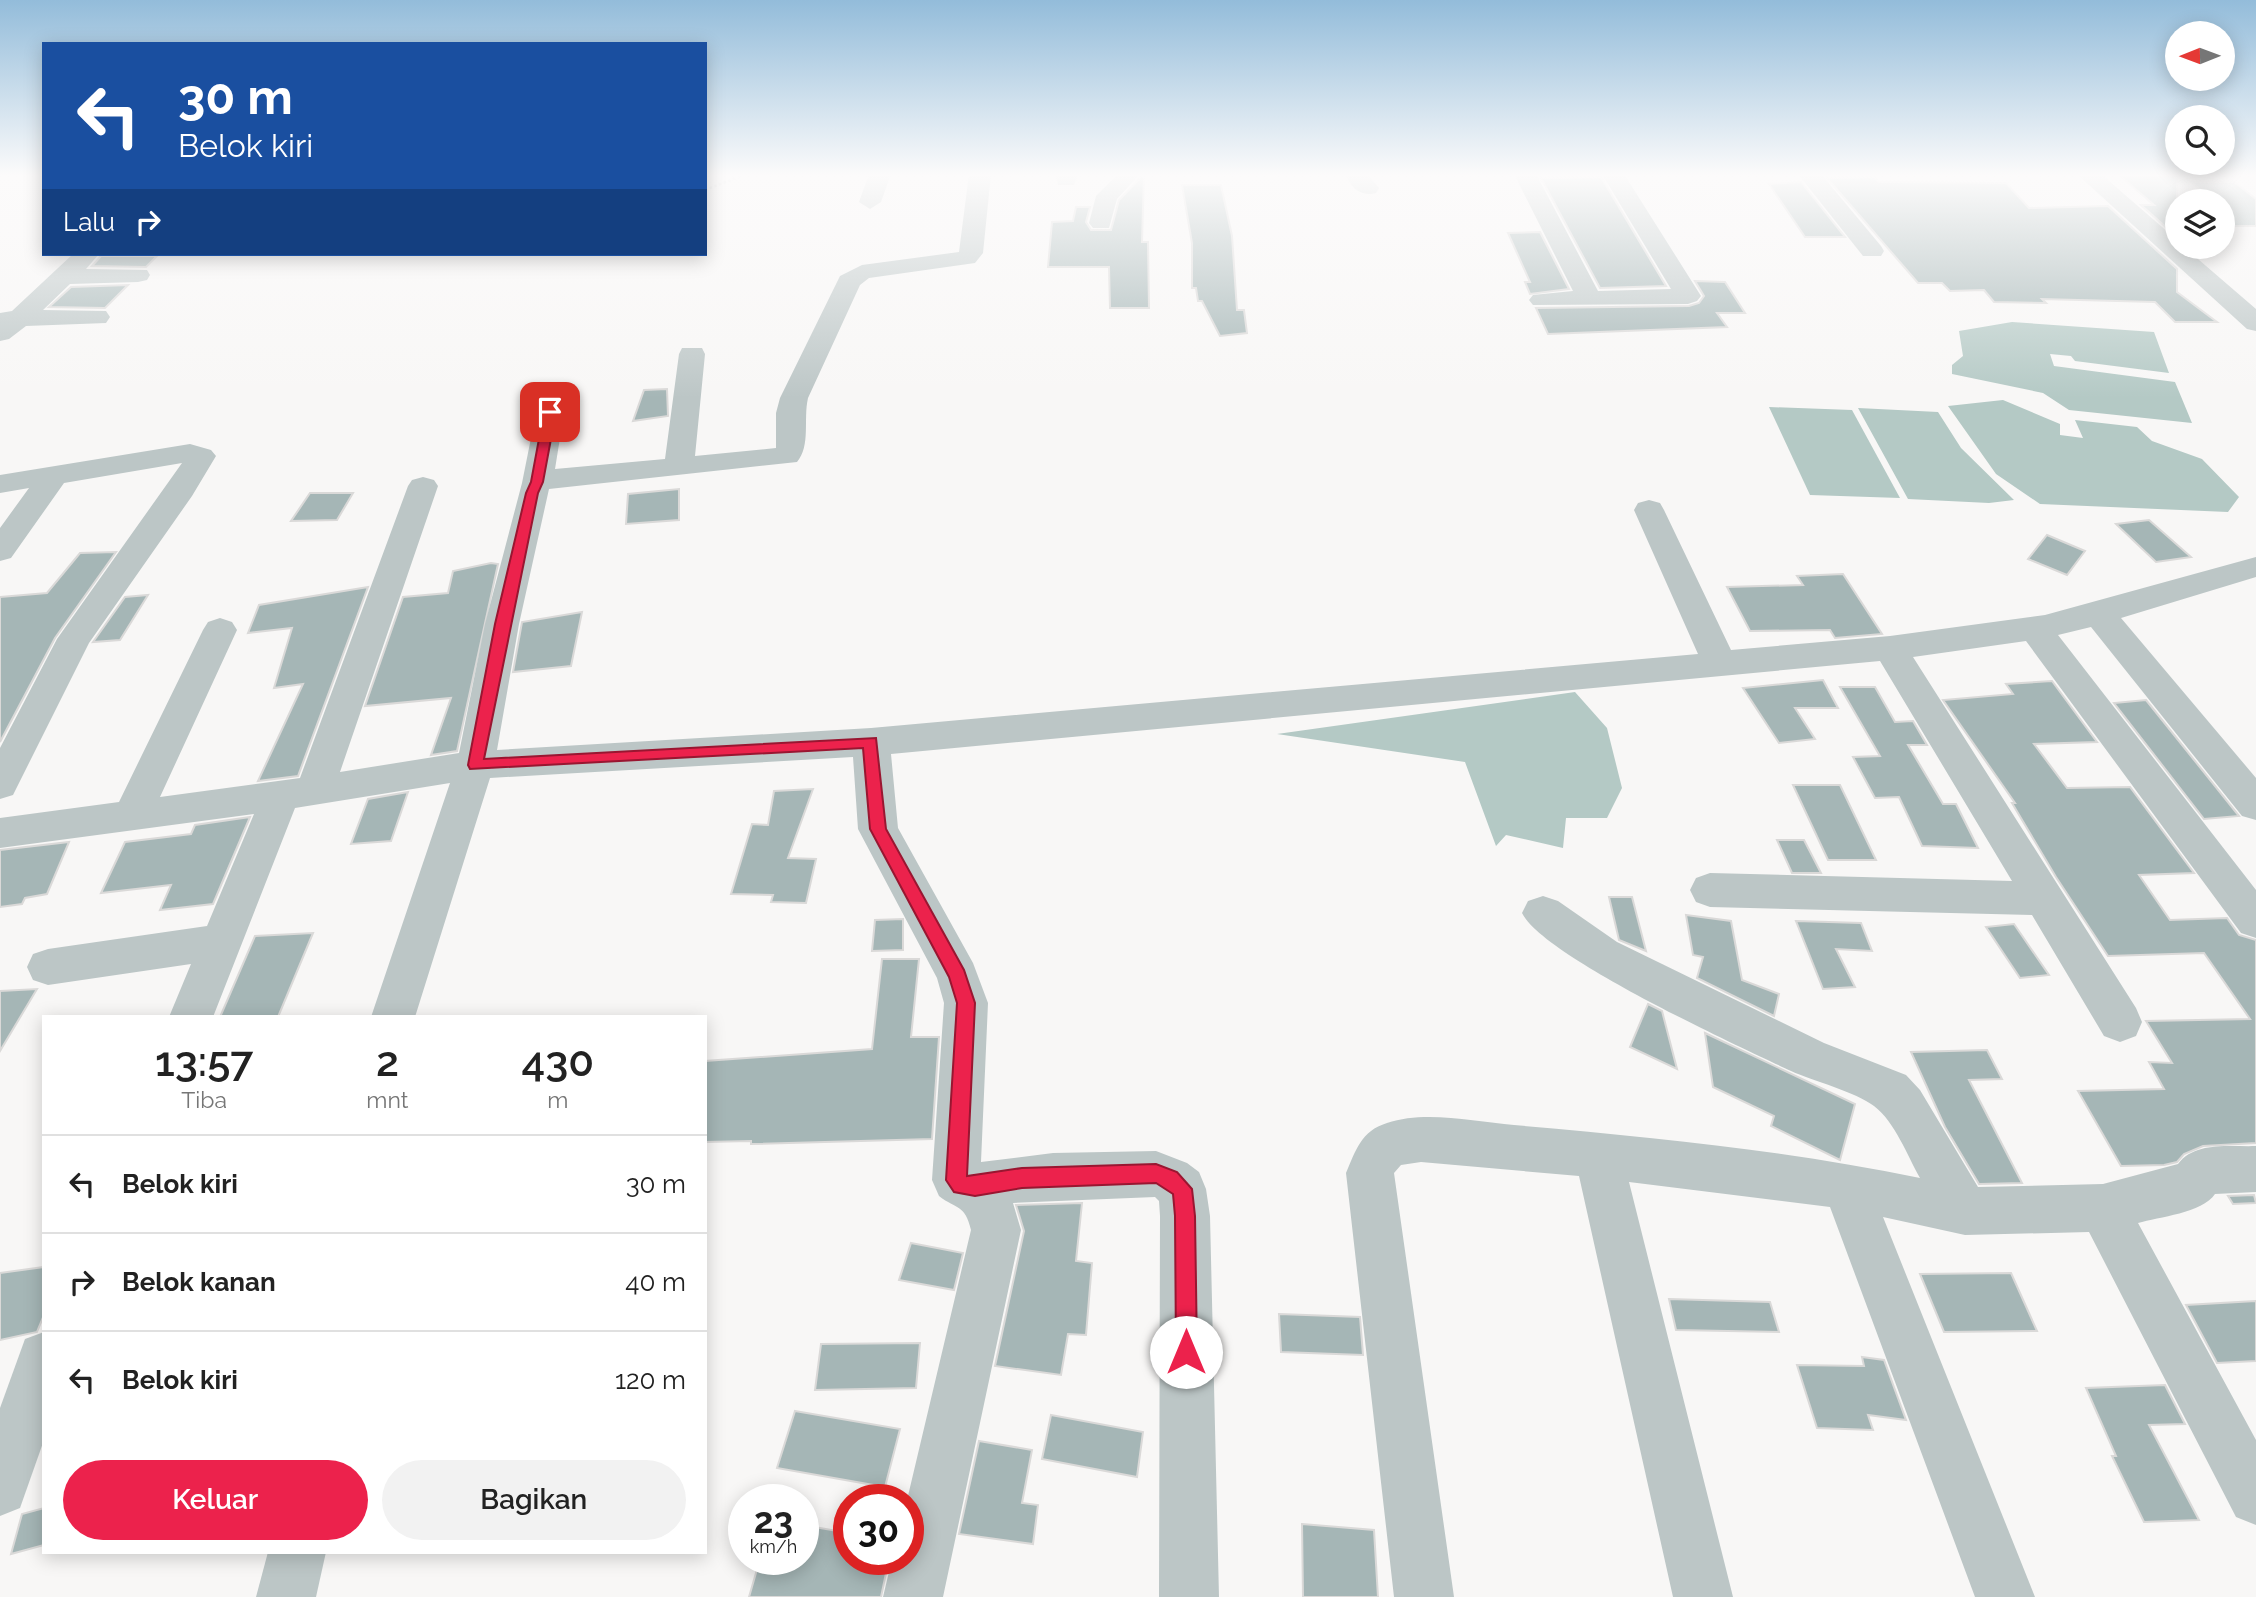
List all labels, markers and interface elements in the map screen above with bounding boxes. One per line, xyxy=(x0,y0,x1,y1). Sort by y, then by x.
north arrow xyxy=(2165,21,2235,91)
map controls xyxy=(2165,21,2235,259)
text: 30 m xyxy=(178,68,293,125)
icon: left xyxy=(63,70,154,161)
button: search xyxy=(2165,105,2235,175)
text: Belok kiri xyxy=(178,127,313,164)
button: layers xyxy=(2165,189,2235,259)
icon: right xyxy=(129,203,167,241)
text: Lalu xyxy=(63,207,115,237)
pin xyxy=(520,382,580,442)
icon: arrive xyxy=(531,393,569,431)
text: 13:57 xyxy=(155,1037,253,1086)
text: 2 xyxy=(376,1037,399,1086)
text: 430 xyxy=(521,1037,594,1086)
text: Tiba xyxy=(181,1086,227,1113)
text: mnt xyxy=(366,1086,408,1113)
text: m xyxy=(547,1086,568,1113)
icon: left xyxy=(63,1165,101,1203)
text: Belok kiri xyxy=(122,1169,238,1199)
text: 30 m xyxy=(626,1169,686,1199)
icon: right xyxy=(63,1263,101,1301)
text: Belok kanan xyxy=(122,1267,276,1297)
text: 40 m xyxy=(625,1267,686,1297)
position arrow xyxy=(1149,1315,1223,1389)
icon: left xyxy=(63,1361,101,1399)
text: Belok kiri xyxy=(122,1365,238,1395)
text: 120 m xyxy=(615,1365,686,1395)
button: Keluar xyxy=(63,1460,368,1540)
button: Bagikan xyxy=(382,1460,686,1540)
speed limit sign: 30 xyxy=(833,1484,924,1575)
text: 23 xyxy=(754,1500,793,1541)
text: km/h xyxy=(750,1536,797,1557)

